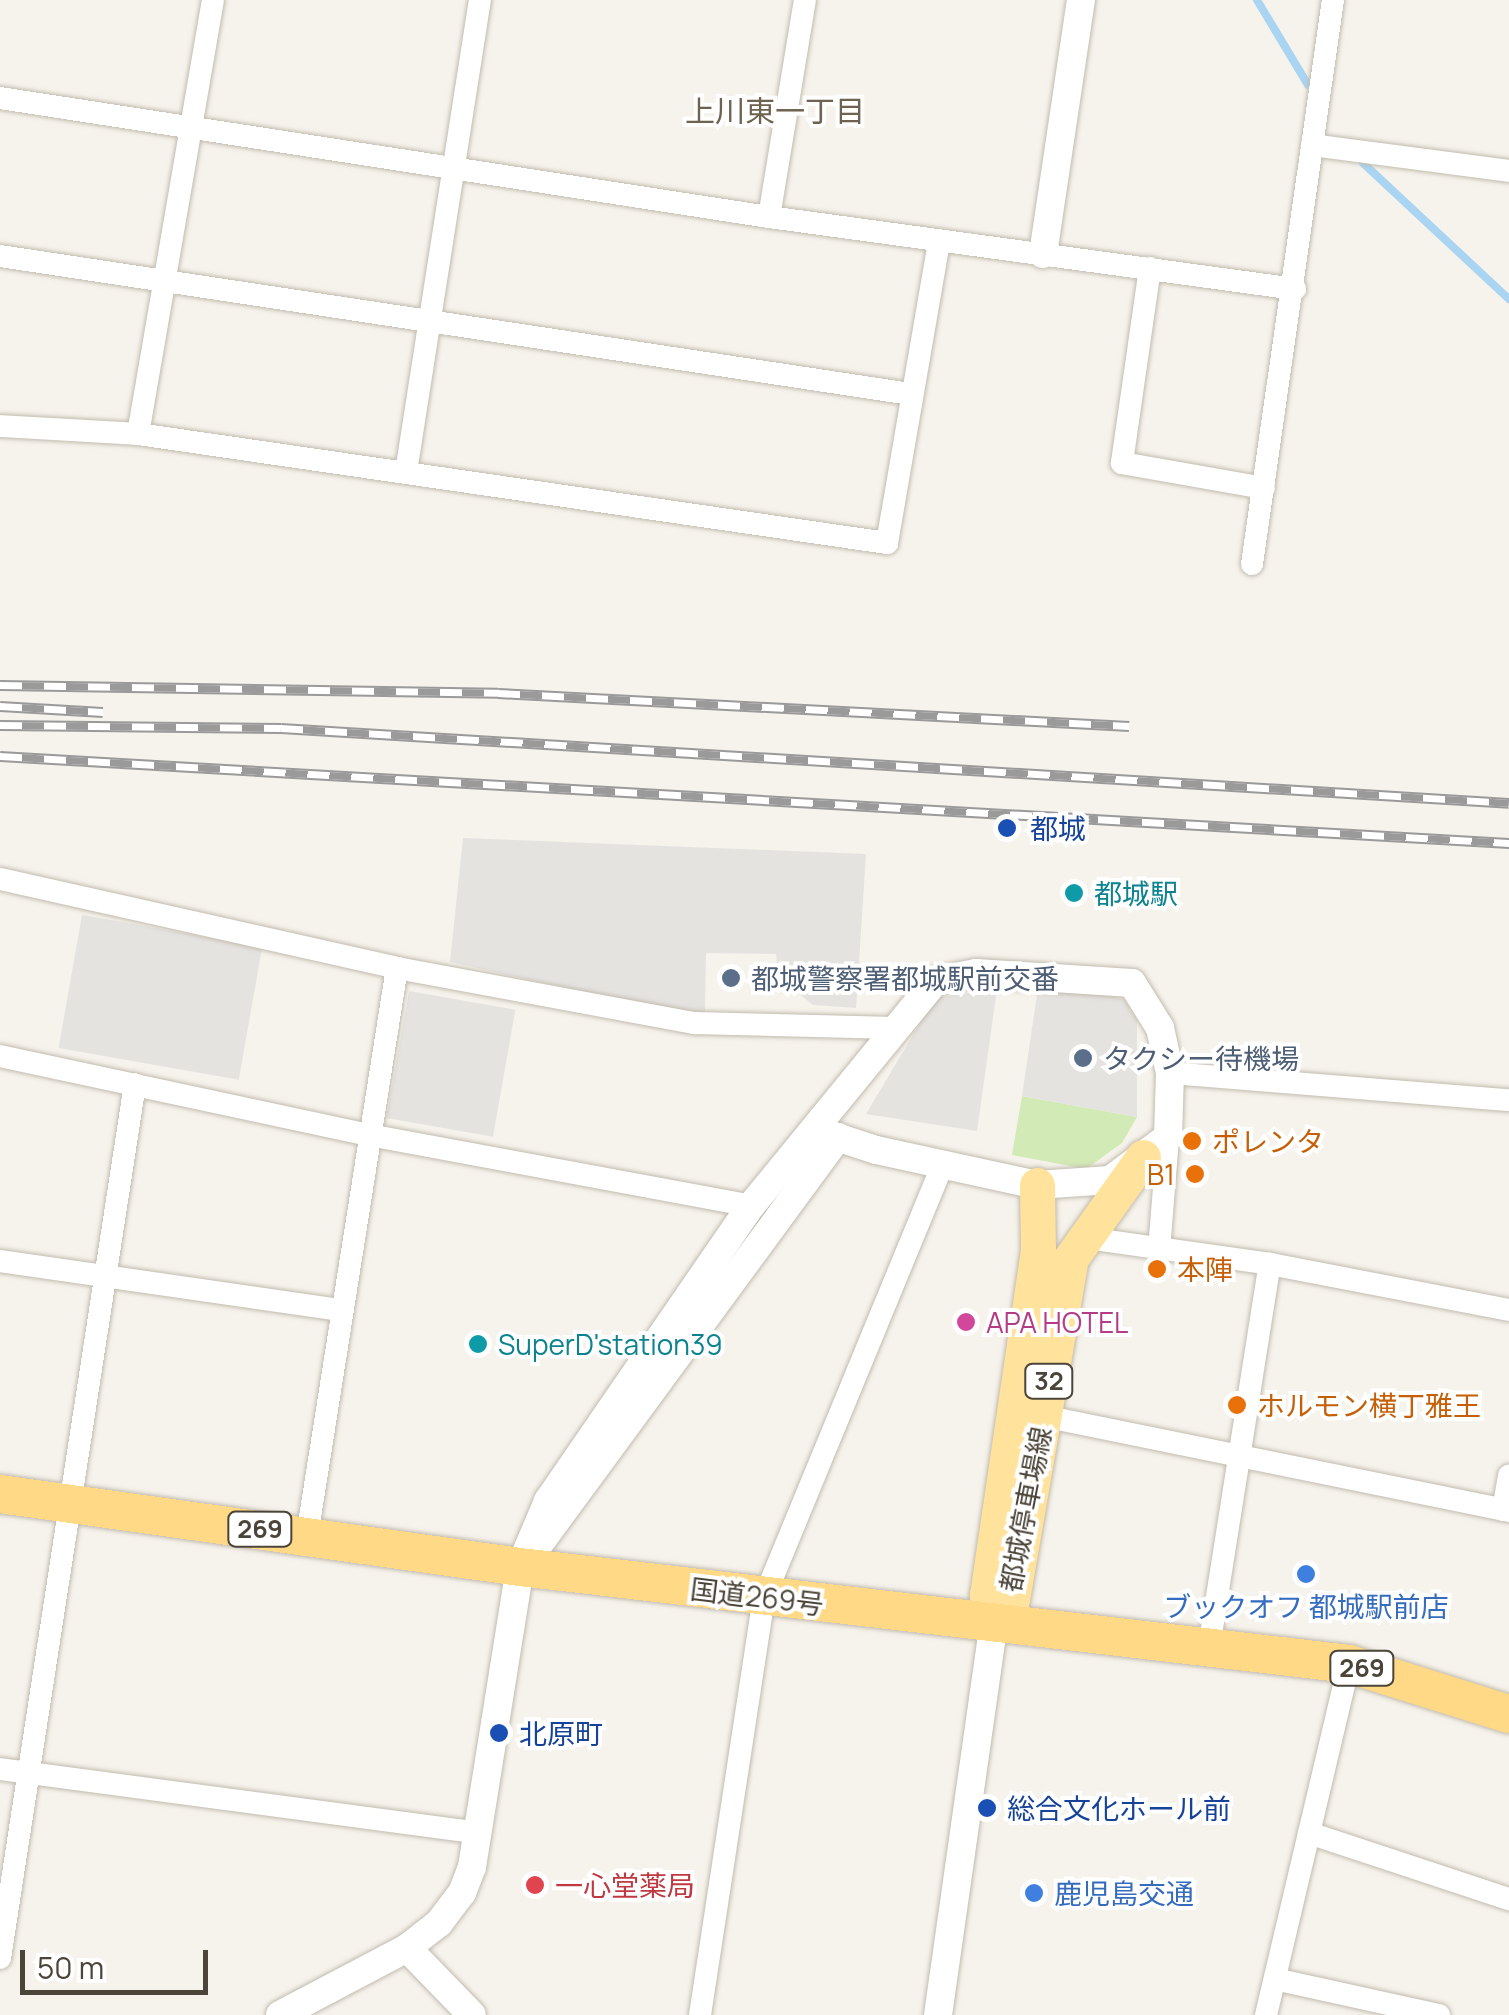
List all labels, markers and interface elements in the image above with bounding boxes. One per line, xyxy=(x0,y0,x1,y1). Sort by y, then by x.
district label: 上川東一丁目 xyxy=(685,93,865,129)
place label: 都城 xyxy=(1030,811,1086,845)
marker: 都城 xyxy=(994,815,1020,841)
place label: 都城駅 xyxy=(1094,876,1178,910)
marker: 都城駅 xyxy=(1063,882,1085,904)
place label: 都城警察署都城駅前交番 xyxy=(751,961,1059,995)
marker: 都城警察署都城駅前交番 xyxy=(720,967,742,989)
place label: タクシー待機場 xyxy=(1103,1041,1299,1075)
marker: タクシー待機場 xyxy=(1072,1047,1094,1069)
place label: ポレンタ xyxy=(1212,1124,1324,1158)
marker: ポレンタ xyxy=(1181,1130,1203,1152)
place label: B1 xyxy=(1147,1157,1175,1191)
marker: B1 xyxy=(1184,1163,1206,1185)
place label: 本陣 xyxy=(1177,1252,1233,1286)
marker: 本陣 xyxy=(1146,1258,1168,1280)
place label: APA HOTEL xyxy=(986,1305,1128,1339)
marker: APA HOTEL xyxy=(955,1311,977,1333)
place label: SuperD'station39 xyxy=(498,1327,723,1361)
marker: SuperD'station39 xyxy=(467,1333,489,1355)
road number: 32 xyxy=(1024,1361,1074,1401)
place label: ホルモン横丁雅王 xyxy=(1257,1388,1481,1422)
marker: ホルモン横丁雅王 xyxy=(1226,1394,1248,1416)
street label: 都城停車場線 xyxy=(992,1423,1058,1595)
road number: 269 xyxy=(225,1509,295,1549)
marker: ブックオフ 都城駅前店 xyxy=(1295,1563,1317,1585)
street label: 国道269号 xyxy=(688,1571,826,1621)
place label: ブックオフ 都城駅前店 xyxy=(1163,1589,1449,1623)
road number: 269 xyxy=(1327,1648,1397,1688)
place label: 北原町 xyxy=(519,1716,603,1750)
marker: 北原町 xyxy=(488,1722,510,1744)
place label: 総合文化ホール前 xyxy=(1007,1791,1231,1825)
marker: 総合文化ホール前 xyxy=(976,1797,998,1819)
place label: 一心堂薬局 xyxy=(555,1868,695,1902)
marker: 一心堂薬局 xyxy=(524,1874,546,1896)
place label: 鹿児島交通 xyxy=(1054,1876,1194,1910)
marker: 鹿児島交通 xyxy=(1023,1882,1045,1904)
scale bar xyxy=(25,1930,212,1992)
text: 50 m xyxy=(37,1947,104,1988)

